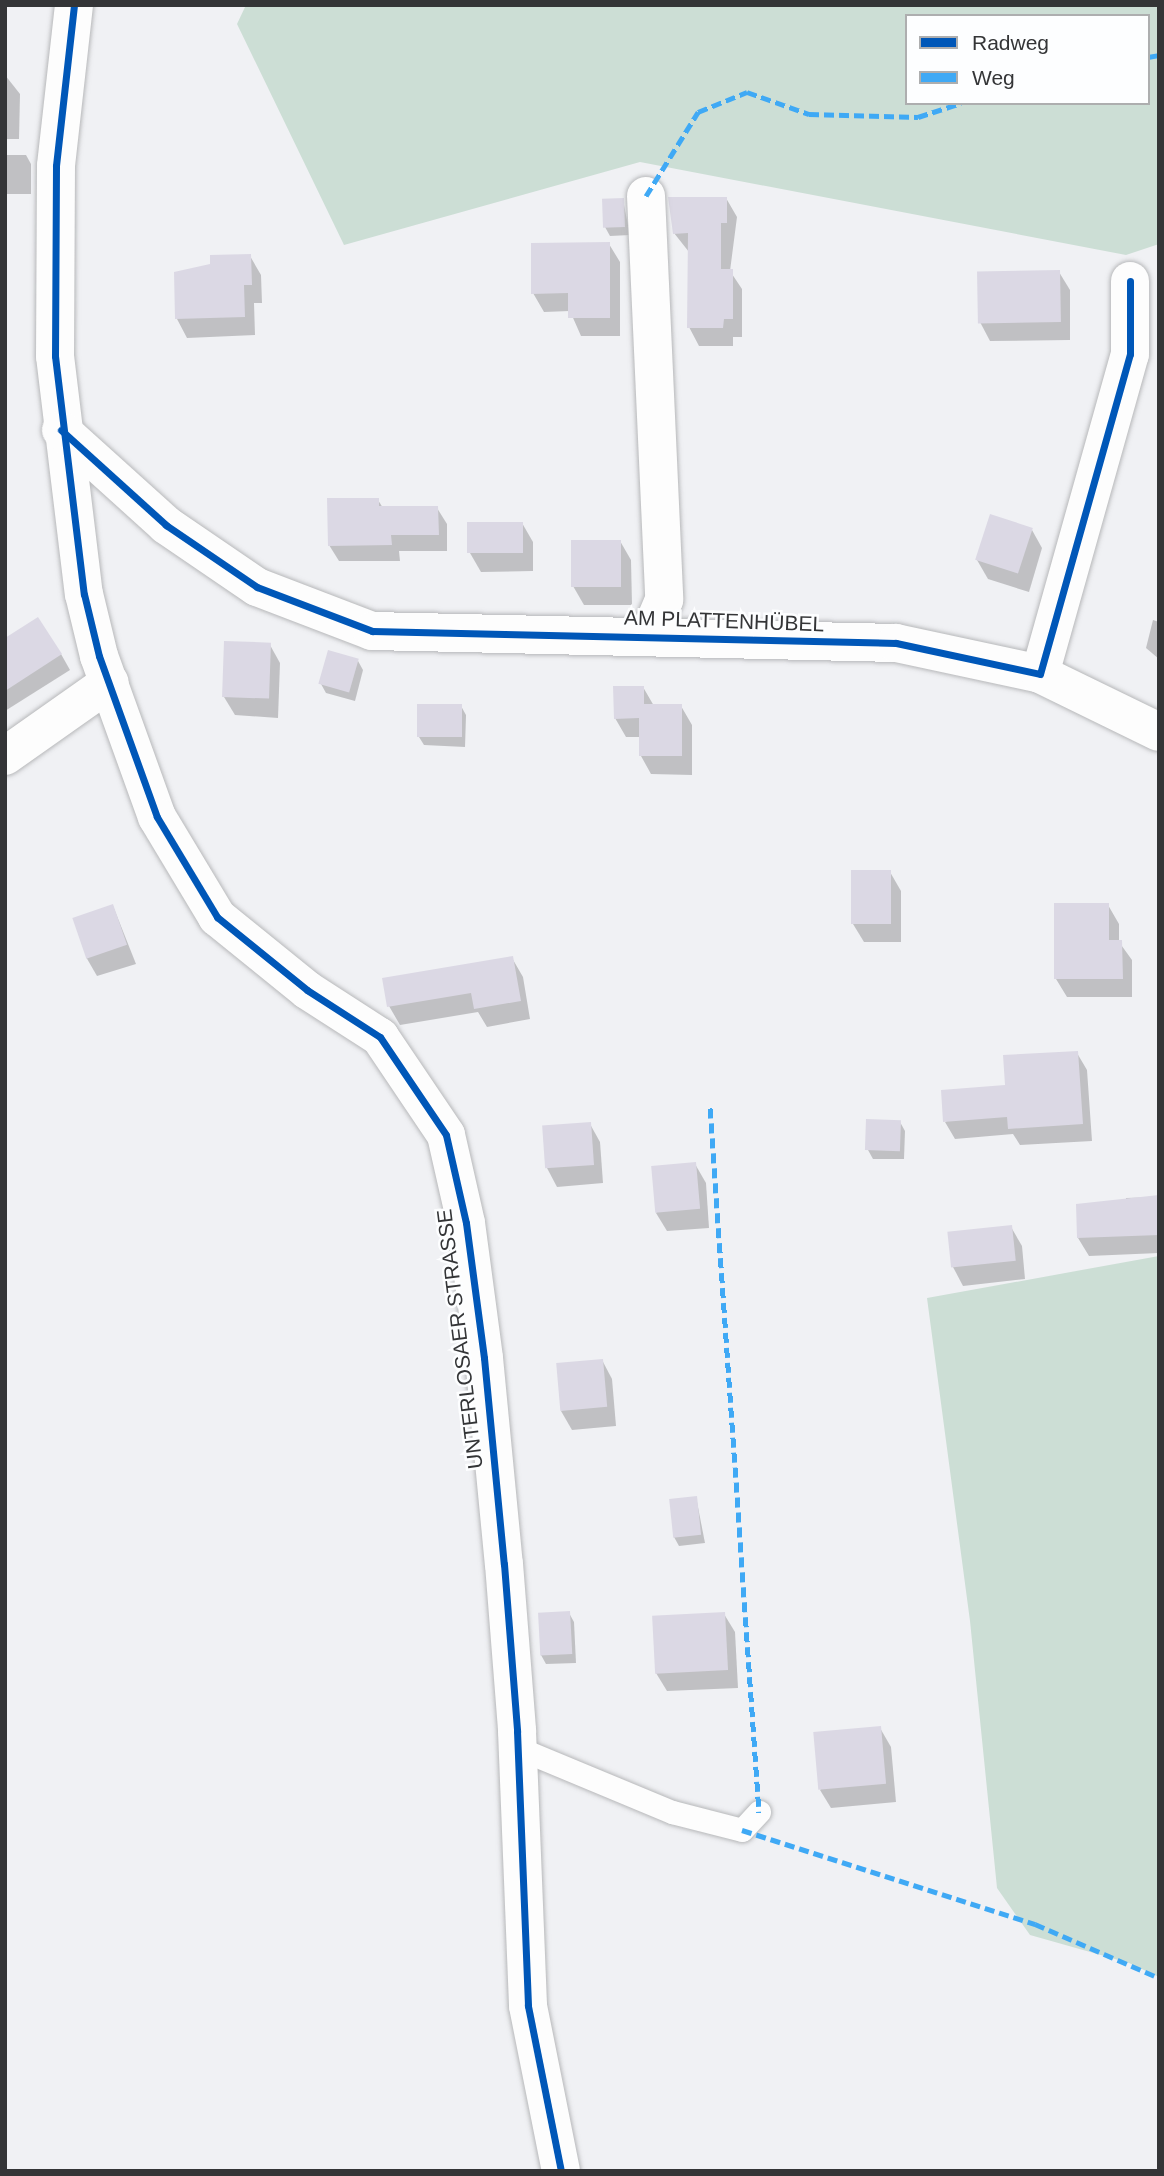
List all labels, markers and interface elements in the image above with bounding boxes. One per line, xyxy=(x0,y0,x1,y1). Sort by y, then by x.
legend xyxy=(905,14,1150,105)
text: Radweg xyxy=(972,31,1049,54)
text: Weg xyxy=(972,66,1015,89)
street label: AM PLATTENHÜBEL xyxy=(623,605,825,637)
street label: UNTERLOSAER STRASSE xyxy=(432,1208,488,1470)

